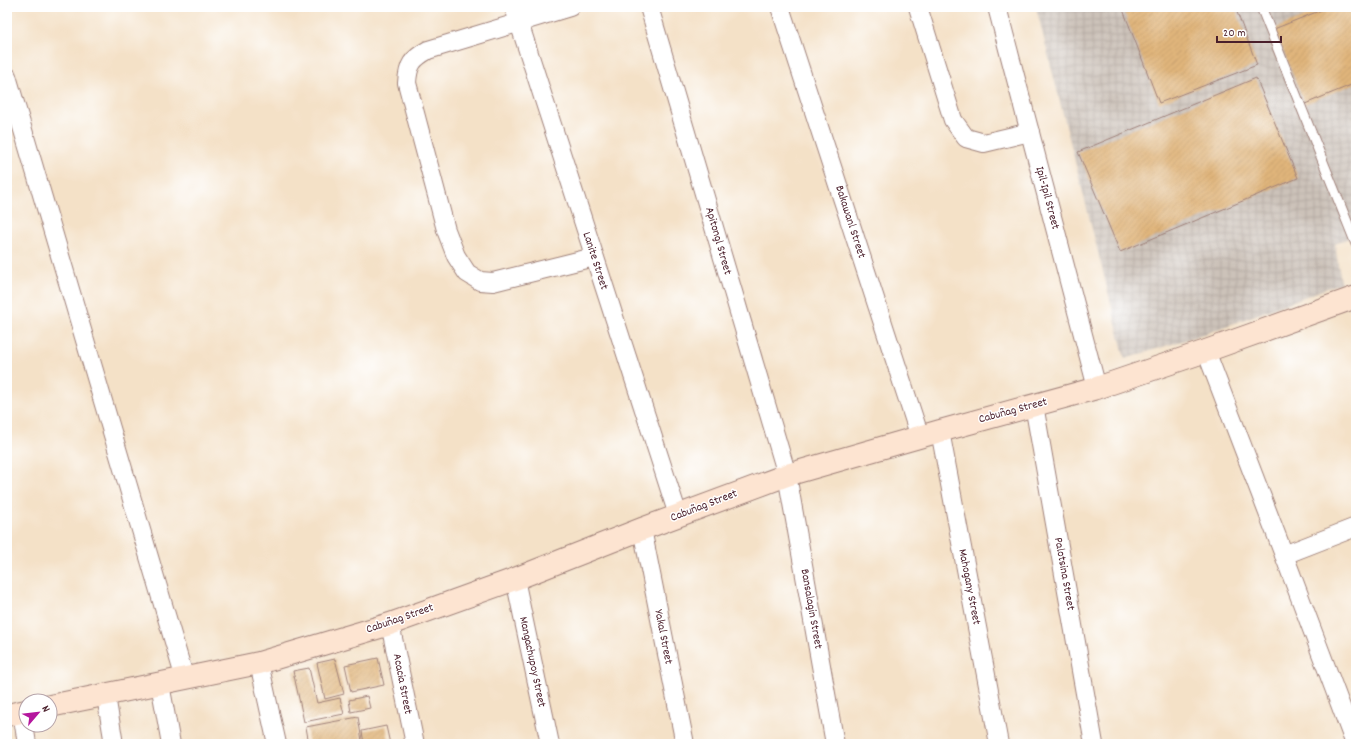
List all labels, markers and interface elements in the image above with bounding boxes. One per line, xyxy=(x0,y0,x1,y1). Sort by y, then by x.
scale bar xyxy=(1217,18,1281,44)
text: 20 m xyxy=(1223,25,1246,42)
street label: Ipil-Ipil Street xyxy=(1030,165,1064,232)
street label: Bakawanl Street xyxy=(830,183,870,261)
street label: Apitongl Street xyxy=(700,205,736,277)
street label: Lanite Street xyxy=(578,230,613,293)
street label: Cabuñag Street xyxy=(977,394,1050,428)
street label: Cabuñag Street xyxy=(668,485,740,527)
street label: Palotsina Street xyxy=(1049,536,1079,612)
street label: Mahogany Street xyxy=(953,548,985,627)
street label: Bansalagin Street xyxy=(796,568,826,651)
street label: Cabuñag Street xyxy=(364,599,437,638)
street label: Yakal Street xyxy=(649,608,677,666)
street label: Mangachupoy Street xyxy=(514,615,550,709)
street label: Acacia Street xyxy=(388,652,416,716)
north arrow xyxy=(18,693,58,733)
text: N xyxy=(37,703,54,716)

